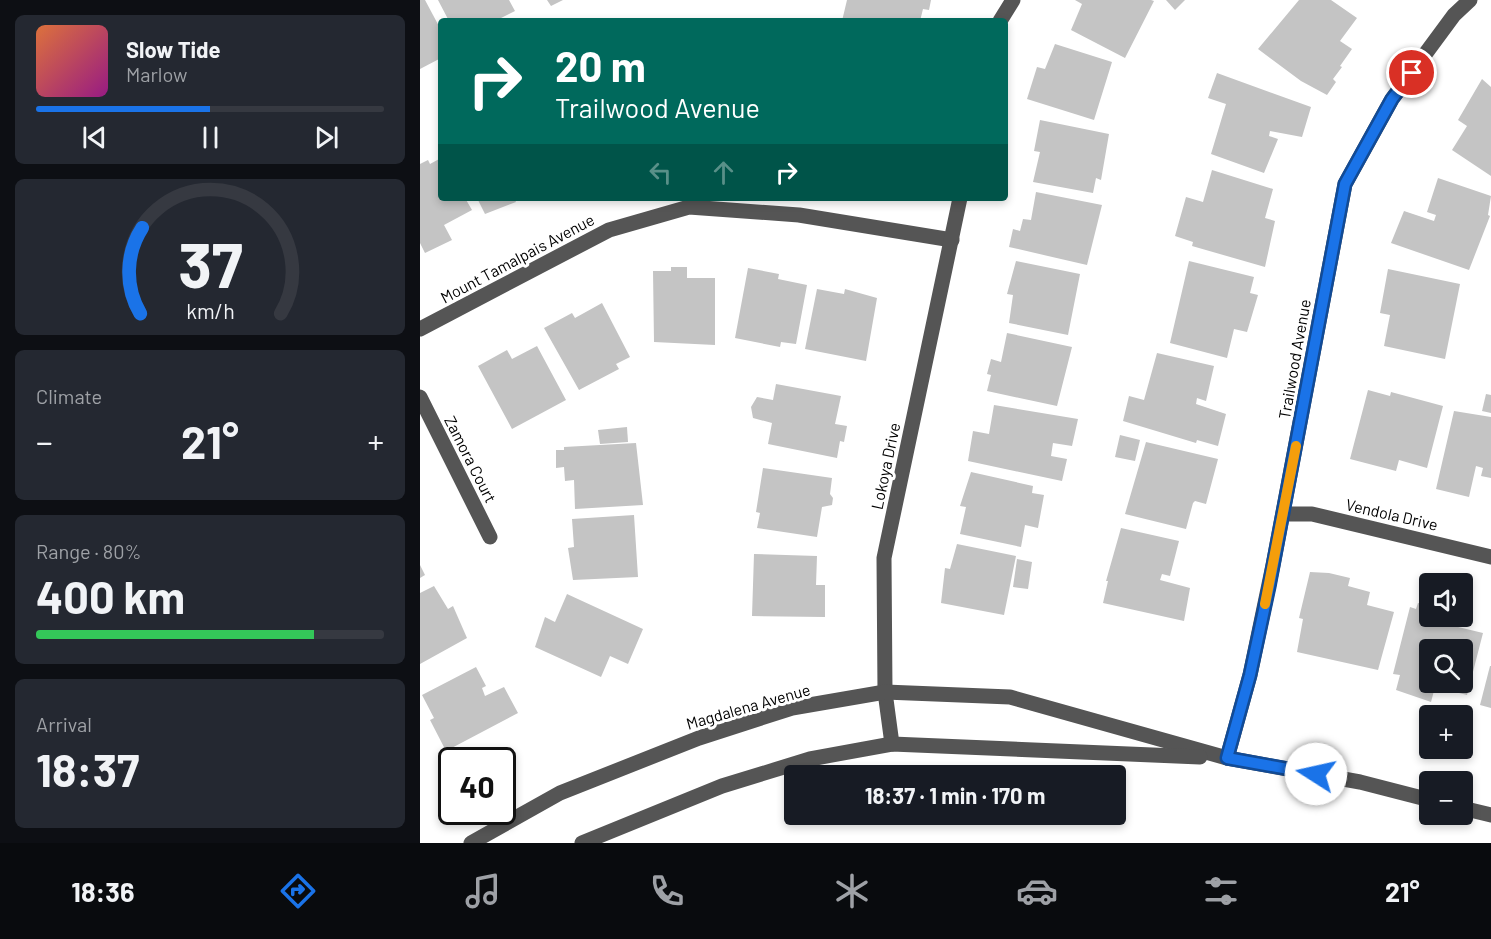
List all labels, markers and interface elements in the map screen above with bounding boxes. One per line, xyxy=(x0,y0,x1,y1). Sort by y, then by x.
text: Slow Tide xyxy=(126,36,221,62)
text: 20 m xyxy=(555,40,646,90)
icon: right xyxy=(456,42,534,120)
pin xyxy=(1386,47,1437,98)
icon: arrive xyxy=(1395,56,1428,89)
text: Marlow xyxy=(126,62,187,86)
text: Trailwood Avenue xyxy=(555,91,760,123)
icon: previous xyxy=(78,121,111,154)
icon: pause xyxy=(194,121,227,154)
icon: next xyxy=(310,121,343,154)
icon: left xyxy=(644,156,677,189)
icon: ahead xyxy=(707,156,740,189)
icon: right xyxy=(770,156,803,189)
street label: Mount Tamalpais Avenue xyxy=(437,209,597,307)
text: 37 xyxy=(178,226,242,300)
street label: Trailwood Avenue xyxy=(1274,298,1314,420)
text: km/h xyxy=(186,299,234,324)
text: Climate xyxy=(36,384,102,408)
street label: Zamora Court xyxy=(441,412,501,506)
text: 21° xyxy=(181,414,239,468)
text: − xyxy=(36,421,53,461)
text: + xyxy=(368,421,384,461)
street label: Lokoya Drive xyxy=(867,421,903,511)
street label: Vendola Drive xyxy=(1344,494,1440,534)
text: Range · 80% xyxy=(36,539,141,563)
text: 400 km xyxy=(36,569,185,623)
map controls xyxy=(1419,573,1473,825)
button: sound xyxy=(1419,573,1473,627)
button: search xyxy=(1419,639,1473,693)
street label: Magdalena Avenue xyxy=(684,679,812,733)
button: + xyxy=(1419,705,1473,759)
text: Arrival xyxy=(36,712,92,736)
text: 18:37 xyxy=(36,742,139,796)
position arrow xyxy=(1284,742,1348,806)
speed limit sign: 40 xyxy=(438,747,516,825)
button: − xyxy=(1419,771,1473,825)
text: 18:37 · 1 min · 170 m xyxy=(865,782,1045,808)
icon: directions xyxy=(277,870,319,912)
icon: music xyxy=(462,870,504,912)
icon: phone xyxy=(646,870,688,912)
icon: climate xyxy=(831,870,873,912)
icon: car xyxy=(1016,870,1058,912)
icon: filters xyxy=(1200,870,1242,912)
text: 18:36 xyxy=(71,875,134,907)
text: 21° xyxy=(1385,875,1420,907)

